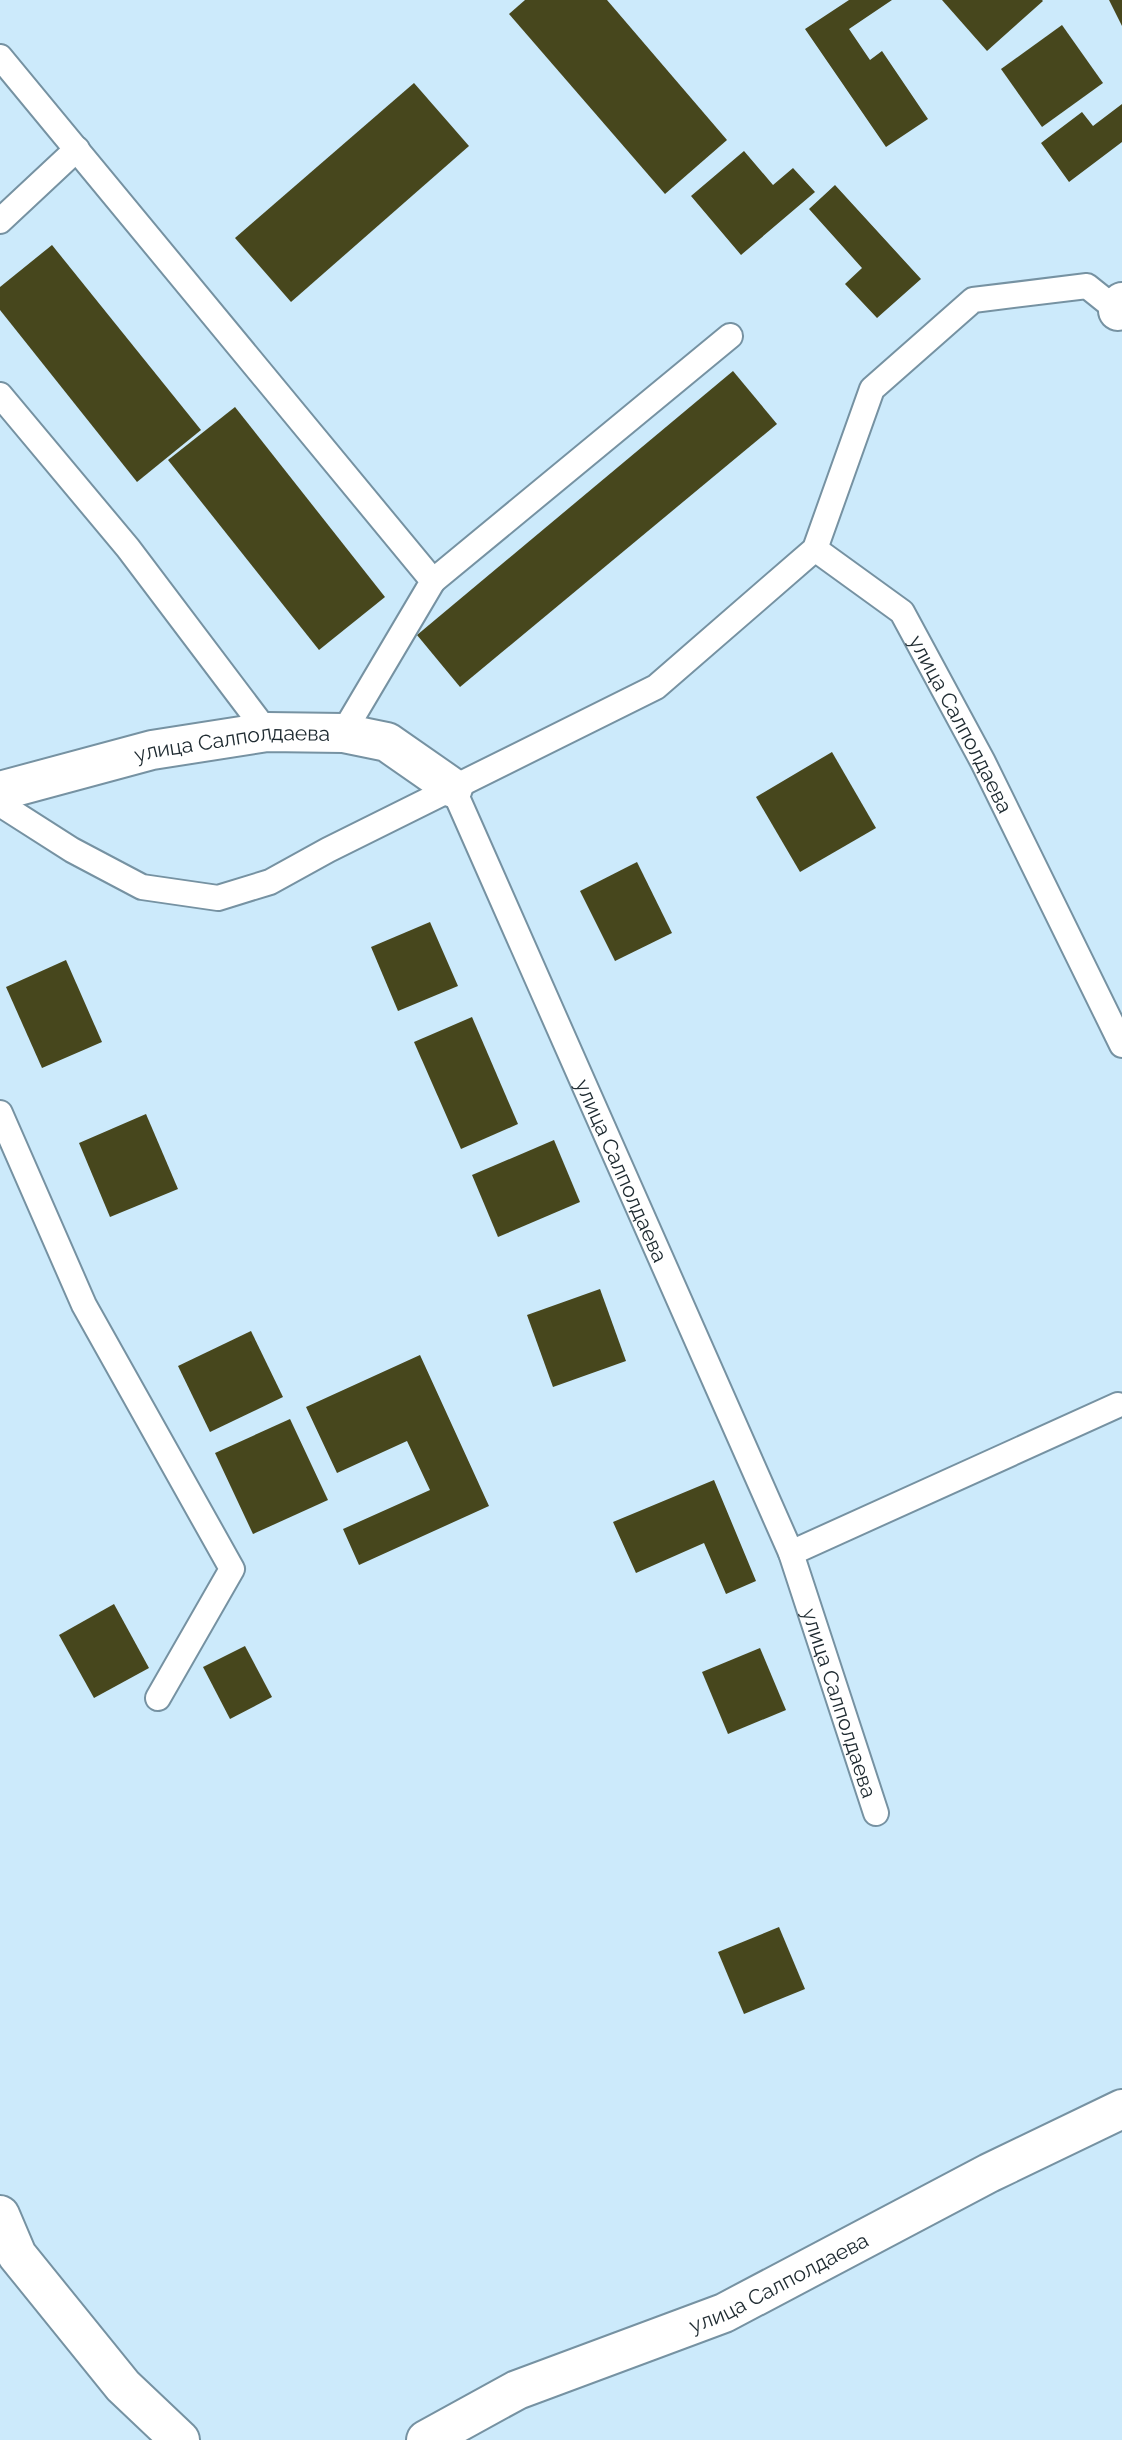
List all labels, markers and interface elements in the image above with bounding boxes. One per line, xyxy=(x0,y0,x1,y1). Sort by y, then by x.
street label: улица Салполдаева xyxy=(904,630,1018,817)
street label: улица Салполдаева xyxy=(131,719,330,767)
street label: улица Салполдаева xyxy=(571,1075,673,1266)
street label: улица Салполдаева xyxy=(797,1605,883,1801)
street label: улица Салполдаева xyxy=(685,2227,872,2337)

